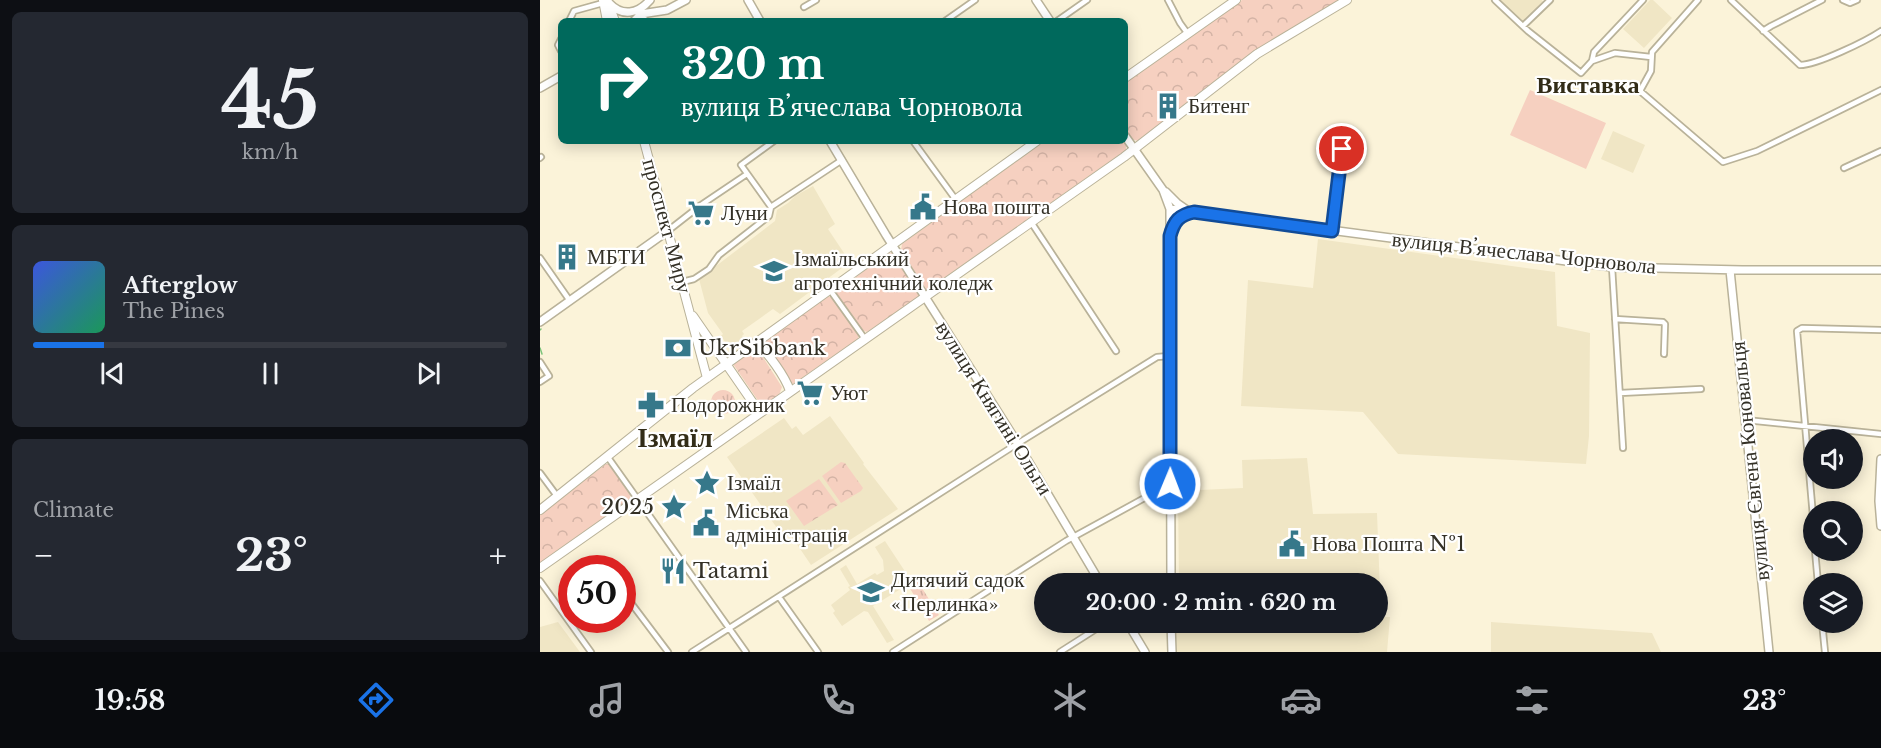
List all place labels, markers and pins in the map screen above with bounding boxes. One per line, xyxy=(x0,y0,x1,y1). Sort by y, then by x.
building icon: Битенг xyxy=(1153,91,1183,121)
place label: Битенг xyxy=(1188,93,1250,119)
pin xyxy=(1316,123,1367,174)
public building icon: Нова пошта xyxy=(908,192,938,222)
place label: Нова пошта xyxy=(943,194,1051,220)
supermarket icon: Луни xyxy=(686,198,716,228)
place label: Луни xyxy=(721,200,768,226)
building icon: МБТИ xyxy=(552,242,582,272)
place label: МБТИ xyxy=(587,244,645,270)
place label: Ізмаїльський агротехнічний коледж xyxy=(794,246,993,296)
school or university icon: Ізмаїльський агротехнічний коледж xyxy=(759,256,789,286)
bank icon: UkrSibbank xyxy=(663,333,693,363)
place label: UkrSibbank xyxy=(698,335,826,361)
supermarket icon: Уют xyxy=(795,378,825,408)
place label: Уют xyxy=(830,380,868,406)
pharmacy icon: Подорожник xyxy=(636,390,666,420)
place label: Подорожник xyxy=(671,392,786,418)
place icon: Ізмаїл xyxy=(692,468,722,498)
place label: Ізмаїл xyxy=(727,470,781,496)
place icon: 2025 xyxy=(659,492,689,522)
place label: 2025 xyxy=(601,494,654,520)
place label: Міська адміністрація xyxy=(726,498,848,548)
public building icon: Міська адміністрація xyxy=(691,508,721,538)
public building icon: Нова Пошта №1 xyxy=(1277,529,1307,559)
place label: Нова Пошта №1 xyxy=(1312,531,1466,557)
restaurant icon: Tatami xyxy=(658,556,688,586)
place label: Tatami xyxy=(693,558,769,584)
place label: Дитячий садок «Перлинка» xyxy=(891,567,1025,617)
school or university icon: Дитячий садок «Перлинка» xyxy=(856,577,886,607)

